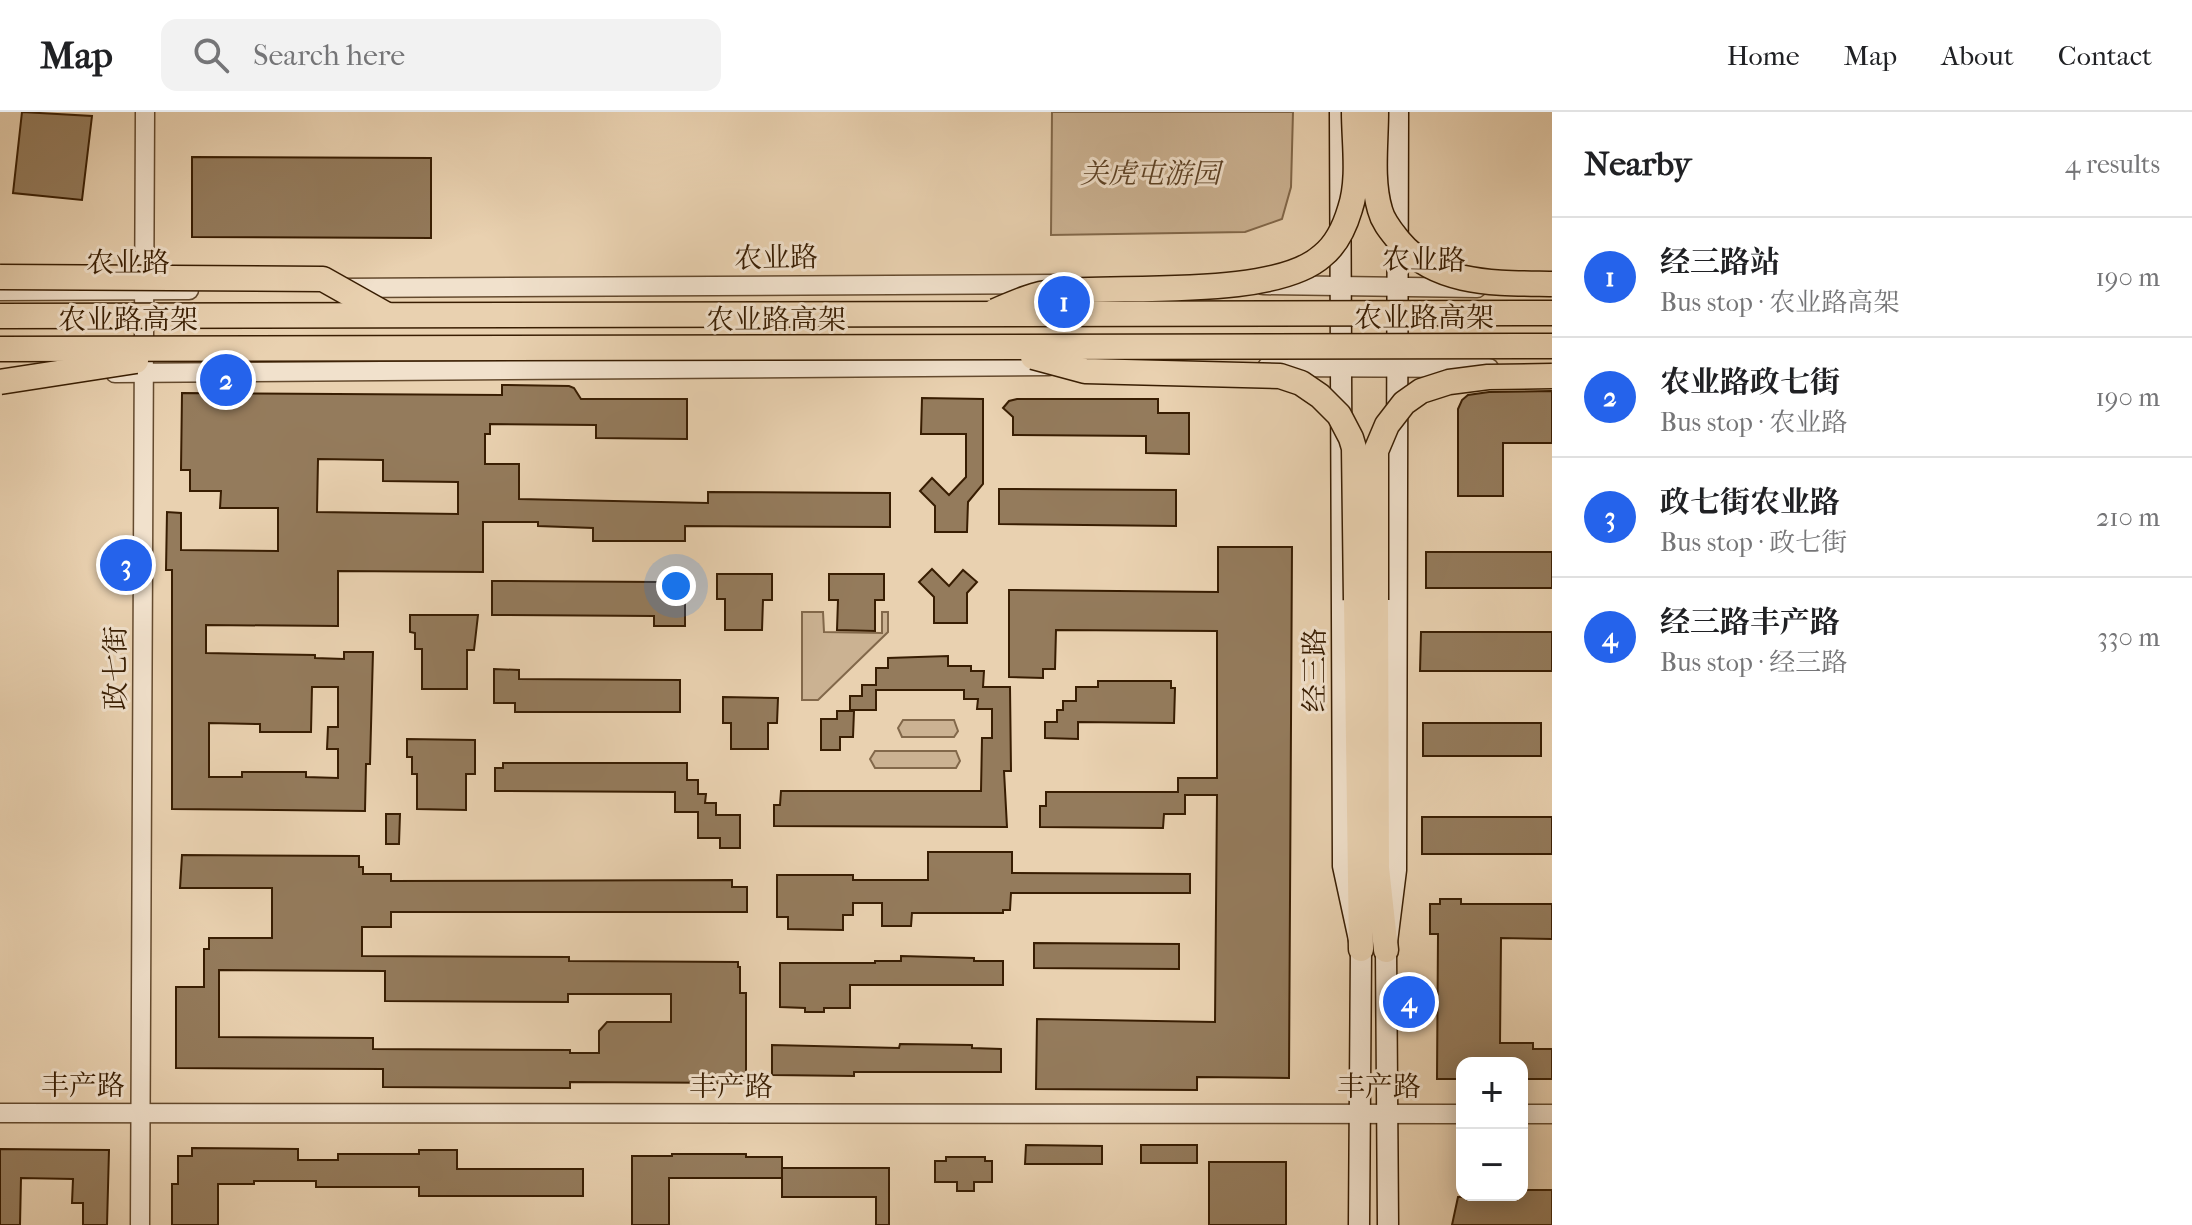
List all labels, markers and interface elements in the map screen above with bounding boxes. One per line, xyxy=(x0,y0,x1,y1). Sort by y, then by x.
search box xyxy=(161,19,721,91)
text: Map xyxy=(40,33,113,78)
icon: search xyxy=(189,33,233,77)
text: Search here xyxy=(253,38,405,73)
text: Home xyxy=(1727,39,1800,72)
text: Map xyxy=(1844,39,1897,72)
text: About xyxy=(1941,39,2014,72)
text: Contact xyxy=(2058,39,2152,72)
text: Nearby xyxy=(1584,144,1691,184)
text: 4 results xyxy=(2065,149,2160,180)
park label: 关虎屯游园 xyxy=(1080,157,1224,190)
street label: 农业路 xyxy=(734,240,818,275)
street label: 农业路 xyxy=(1382,242,1466,277)
text: 经三路站 xyxy=(1660,245,1780,280)
street label: 农业路 xyxy=(86,246,170,279)
text: 1 xyxy=(1605,262,1615,293)
text: 190 m xyxy=(2096,262,2160,293)
pin: 1 xyxy=(1038,272,1090,332)
text: Bus stop · 农业路高架 xyxy=(1660,287,1899,318)
street label: 农业路高架 xyxy=(1354,301,1494,334)
street label: 农业路高架 xyxy=(58,303,198,336)
street label: 农业路高架 xyxy=(706,303,846,336)
pin: 2 xyxy=(200,350,252,410)
text: 农业路政七街 xyxy=(1660,365,1840,400)
text: 2 xyxy=(1603,382,1617,413)
text: 190 m xyxy=(2096,382,2160,413)
text: Bus stop · 农业路 xyxy=(1660,407,1847,438)
text: 政七街农业路 xyxy=(1660,485,1840,520)
text: 3 xyxy=(1605,502,1615,533)
text: 210 m xyxy=(2096,502,2160,533)
text: Bus stop · 政七街 xyxy=(1660,527,1847,558)
pin: 3 xyxy=(100,535,152,595)
your location xyxy=(656,566,696,606)
text: 经三路丰产路 xyxy=(1660,605,1840,640)
text: 4 xyxy=(1602,622,1618,653)
text: 330 m xyxy=(2097,622,2160,653)
street label: 政七街 xyxy=(99,626,132,710)
street label: 经三路 xyxy=(1298,628,1331,712)
text: Bus stop · 经三路 xyxy=(1660,647,1847,678)
pin: 4 xyxy=(1383,972,1435,1032)
map controls xyxy=(1456,1057,1528,1201)
button: + xyxy=(1456,1057,1528,1129)
street label: 丰产路 xyxy=(41,1069,125,1102)
street label: 丰产路 xyxy=(689,1070,773,1103)
street label: 丰产路 xyxy=(1337,1070,1421,1103)
button: − xyxy=(1456,1129,1528,1201)

